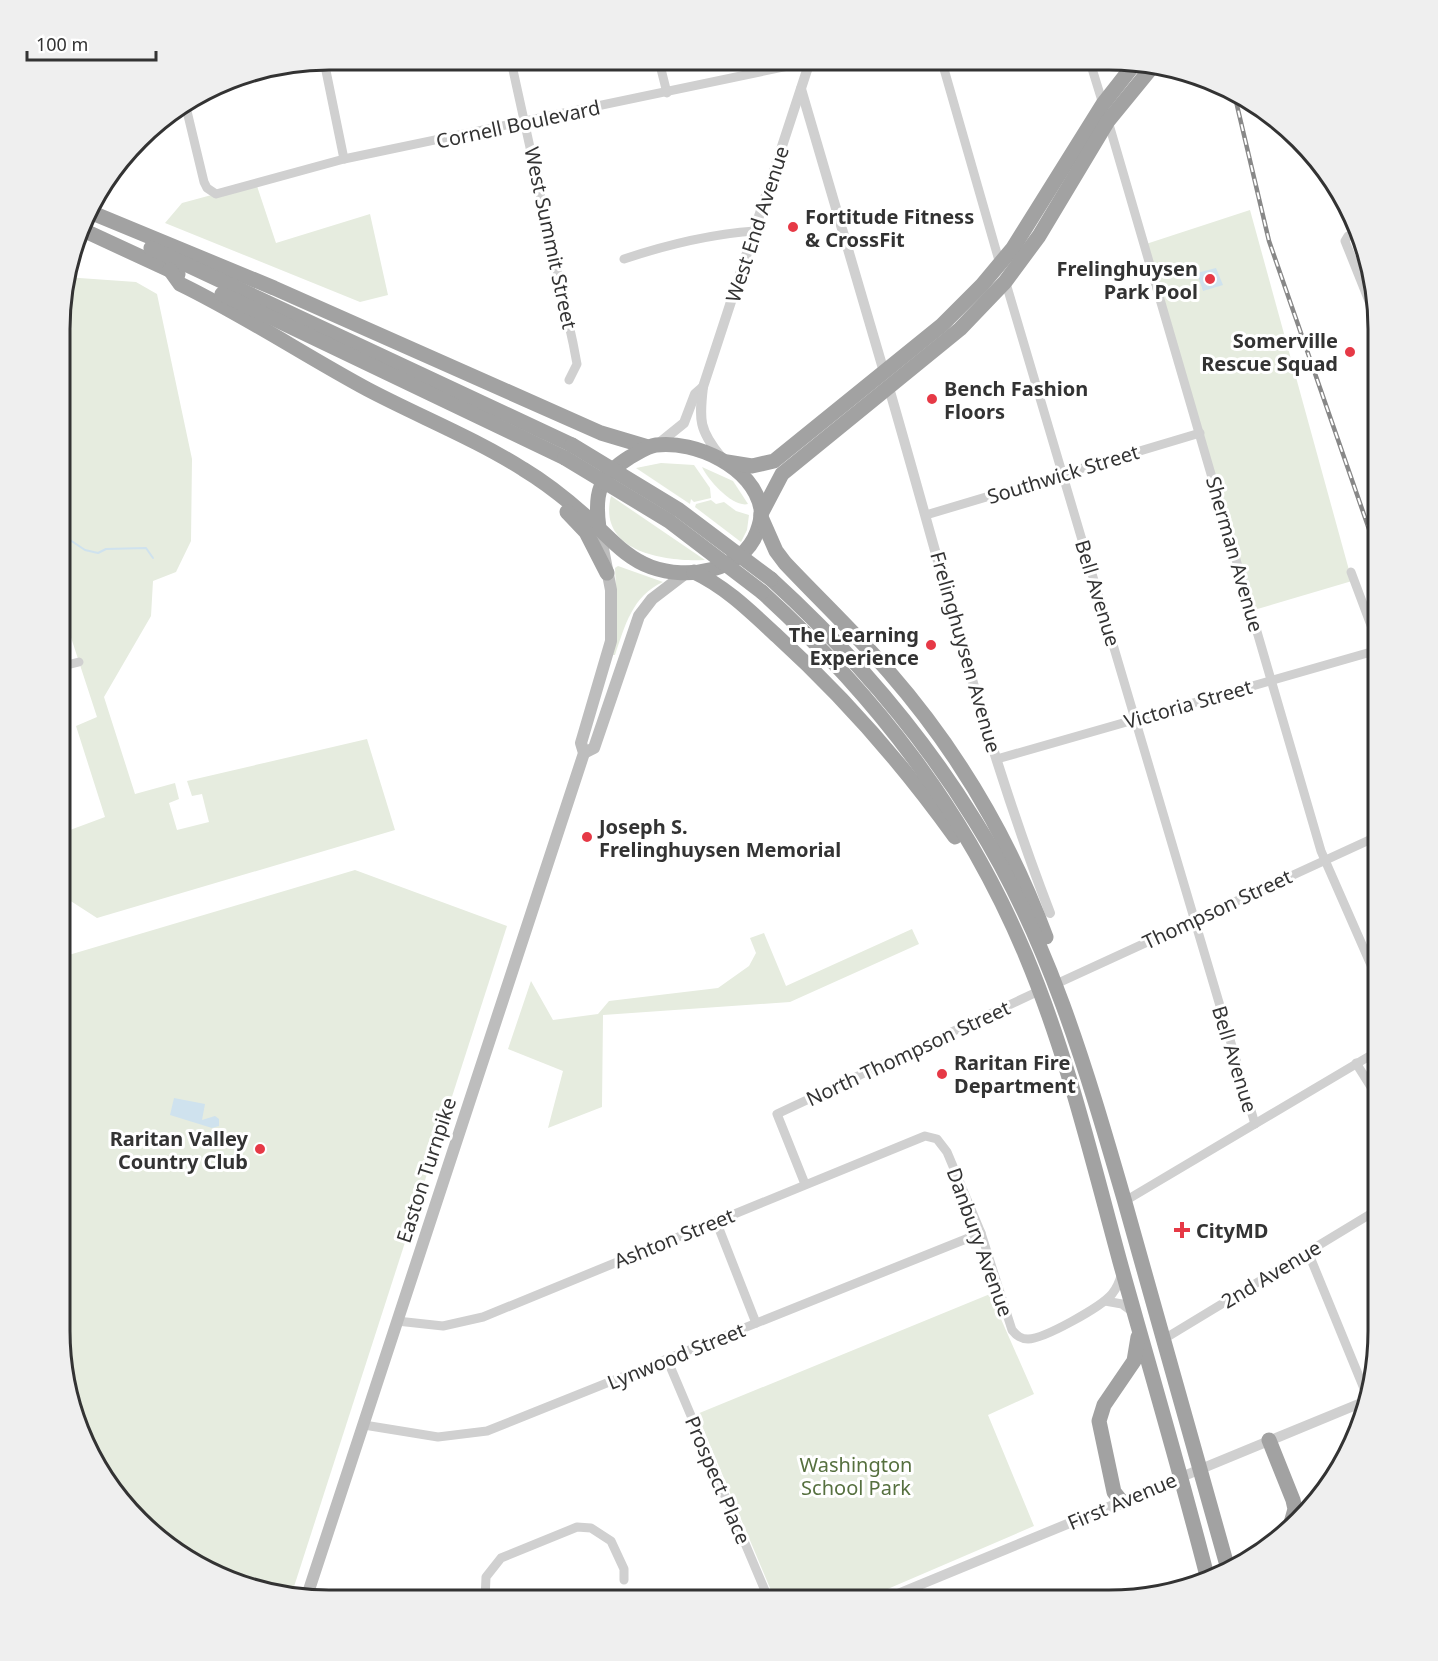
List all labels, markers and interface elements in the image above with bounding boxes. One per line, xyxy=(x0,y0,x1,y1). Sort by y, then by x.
scale bar xyxy=(27,24,156,62)
text: 100 m xyxy=(36,32,88,56)
street label: Cornell Boulevard xyxy=(433,93,603,155)
street label: West End Avenue xyxy=(719,142,795,306)
street label: West Summit Street xyxy=(518,144,584,332)
place label: Fortitude Fitness & CrossFit xyxy=(805,203,974,253)
marker: Fortitude Fitness & CrossFit xyxy=(786,220,800,234)
place label: Frelinghuysen Park Pool xyxy=(1057,255,1198,305)
marker: Frelinghuysen Park Pool xyxy=(1203,272,1217,286)
place label: Somerville Rescue Squad xyxy=(1201,327,1338,377)
marker: Somerville Rescue Squad xyxy=(1343,345,1357,359)
place label: Bench Fashion Floors xyxy=(944,375,1088,425)
marker: Bench Fashion Floors xyxy=(925,392,939,406)
street label: Southwick Street xyxy=(984,438,1142,510)
street label: Sherman Avenue xyxy=(1200,473,1270,635)
street label: Bell Avenue xyxy=(1069,536,1127,650)
street label: Frelinghuysen Avenue xyxy=(924,548,1008,756)
place label: The Learning Experience xyxy=(789,621,919,671)
marker: The Learning Experience xyxy=(924,638,938,652)
street label: Victoria Street xyxy=(1121,673,1255,735)
place label: Joseph S. Frelinghuysen Memorial xyxy=(597,813,841,863)
marker: Joseph S. Frelinghuysen Memorial xyxy=(580,830,594,844)
street label: Thompson Street xyxy=(1138,863,1296,955)
street label: North Thompson Street xyxy=(802,994,1014,1112)
street label: Bell Avenue xyxy=(1206,1002,1264,1116)
place label: Raritan Fire Department xyxy=(954,1049,1076,1099)
marker: Raritan Fire Department xyxy=(935,1067,949,1081)
street label: Easton Turnpike xyxy=(390,1094,462,1246)
place label: Raritan Valley Country Club xyxy=(110,1125,249,1175)
marker: Raritan Valley Country Club xyxy=(253,1142,267,1156)
street label: Danbury Avenue xyxy=(941,1164,1019,1320)
street label: Ashton Street xyxy=(610,1202,738,1274)
place label: CityMD xyxy=(1196,1217,1268,1244)
marker: CityMD xyxy=(1173,1221,1191,1239)
street label: 2nd Avenue xyxy=(1216,1234,1326,1314)
street label: Lynwood Street xyxy=(603,1316,749,1396)
street label: Prospect Place xyxy=(679,1412,757,1548)
park label: Washington School Park xyxy=(800,1451,912,1501)
street label: First Avenue xyxy=(1063,1466,1181,1536)

